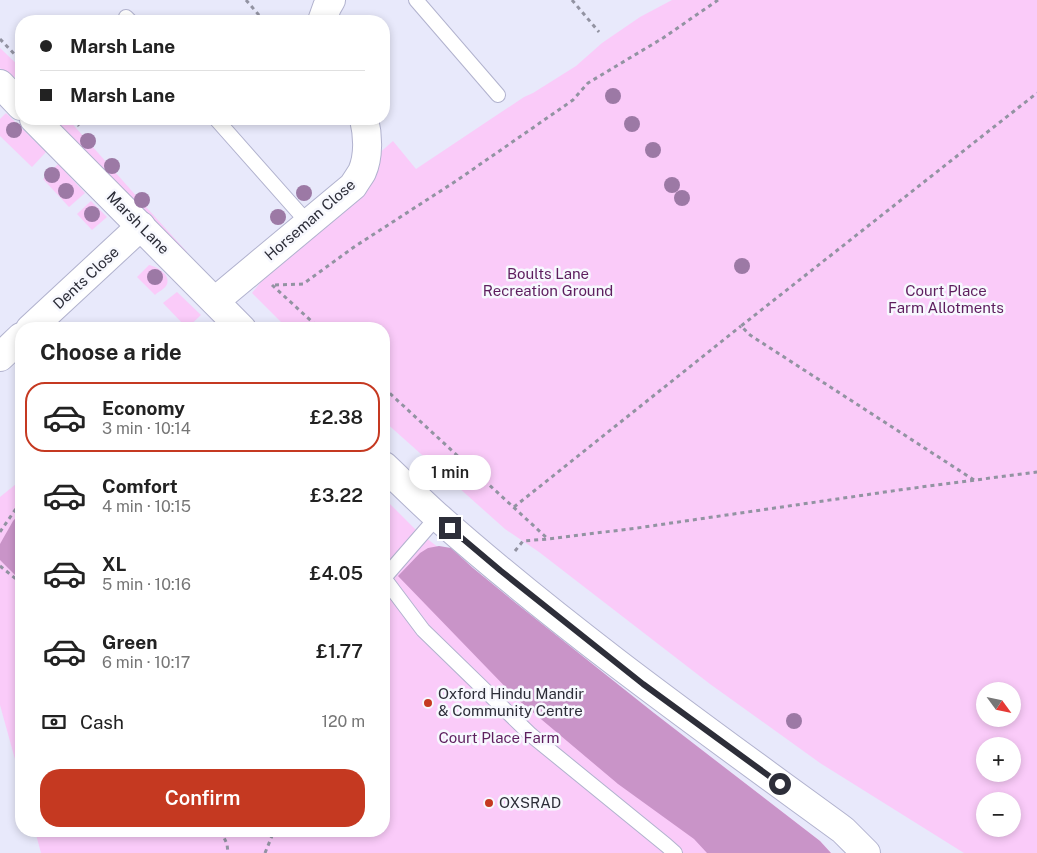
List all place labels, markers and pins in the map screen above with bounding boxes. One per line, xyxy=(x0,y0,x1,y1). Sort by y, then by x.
place label: Oxford Hindu Mandir & Community Centre xyxy=(438,685,584,719)
marker: Oxford Hindu Mandir & Community Centre xyxy=(422,697,434,709)
place label: OXSRAD xyxy=(499,794,561,811)
marker: OXSRAD xyxy=(483,797,495,809)

